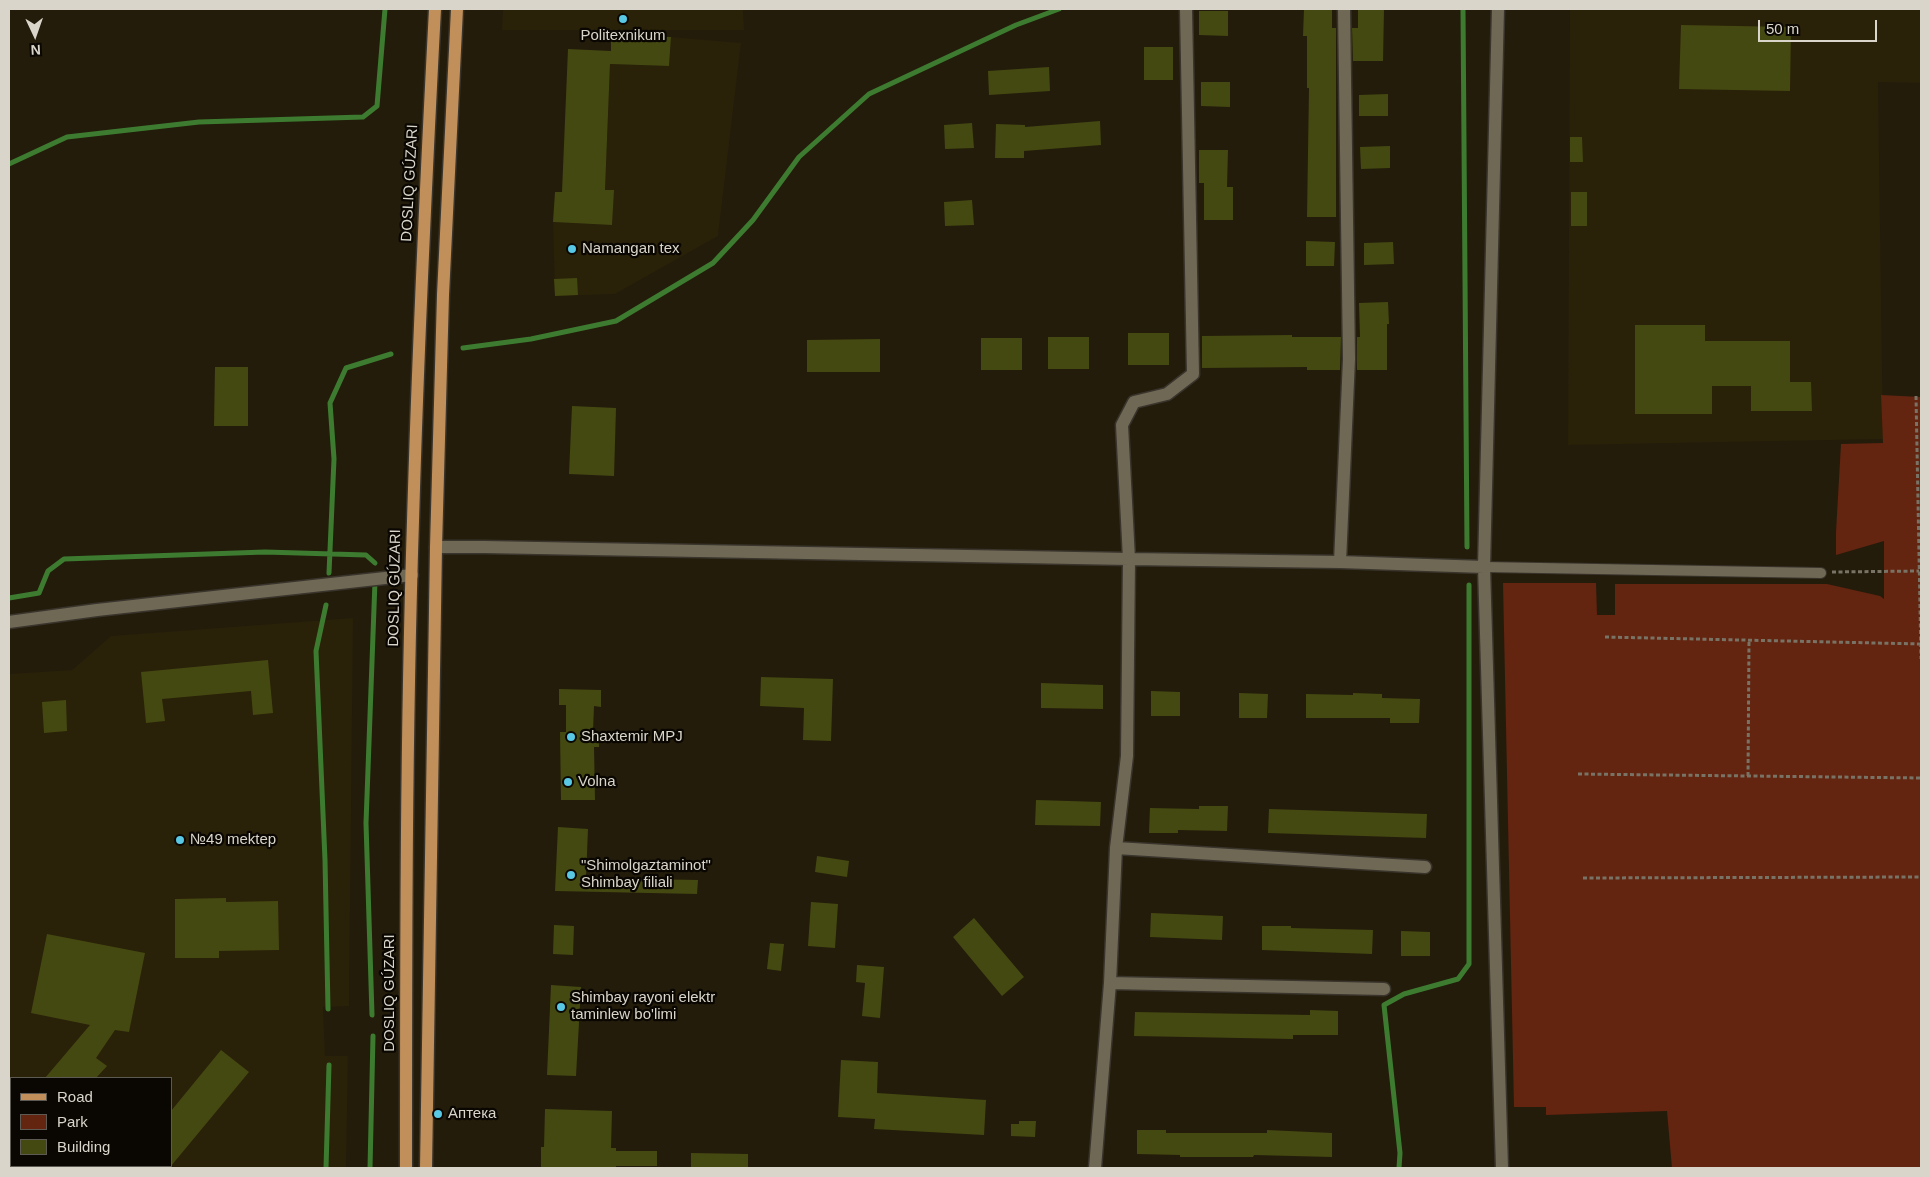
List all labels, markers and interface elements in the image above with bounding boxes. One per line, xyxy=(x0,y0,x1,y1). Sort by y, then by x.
north arrow xyxy=(10,10,60,60)
scale bar xyxy=(1760,10,1879,42)
marker: Politexnikum xyxy=(617,13,629,25)
text: 50 m xyxy=(1766,20,1799,37)
place label: Politexnikum xyxy=(580,27,666,45)
text: N xyxy=(30,42,41,58)
street label: DOSLIQ GÚZARI xyxy=(398,124,422,242)
place label: Namangan tex xyxy=(582,240,680,258)
marker: Namangan tex xyxy=(566,243,578,255)
street label: DOSLIQ GÚZARI xyxy=(385,529,405,647)
place label: Shaxtemir MPJ xyxy=(581,728,683,746)
marker: Shaxtemir MPJ xyxy=(565,731,577,743)
place label: Volna xyxy=(578,773,616,791)
marker: Volna xyxy=(562,776,574,788)
place label: №49 mektep xyxy=(190,831,276,849)
marker: №49 mektep xyxy=(174,834,186,846)
place label: "Shimolgaztaminot" Shimbay filiali xyxy=(581,857,711,892)
marker: "Shimolgaztaminot" Shimbay filiali xyxy=(565,869,577,881)
street label: DOSLIQ GÚZARI xyxy=(381,934,399,1052)
place label: Shimbay rayoni elektr taminlew bo'limi xyxy=(571,989,715,1024)
marker: Shimbay rayoni elektr taminlew bo'limi xyxy=(555,1001,567,1013)
legend xyxy=(10,1077,172,1167)
text: Road xyxy=(57,1088,93,1105)
place label: Аптека xyxy=(448,1105,496,1123)
marker: Аптека xyxy=(432,1108,444,1120)
text: Park xyxy=(57,1113,88,1130)
text: Building xyxy=(57,1138,110,1155)

